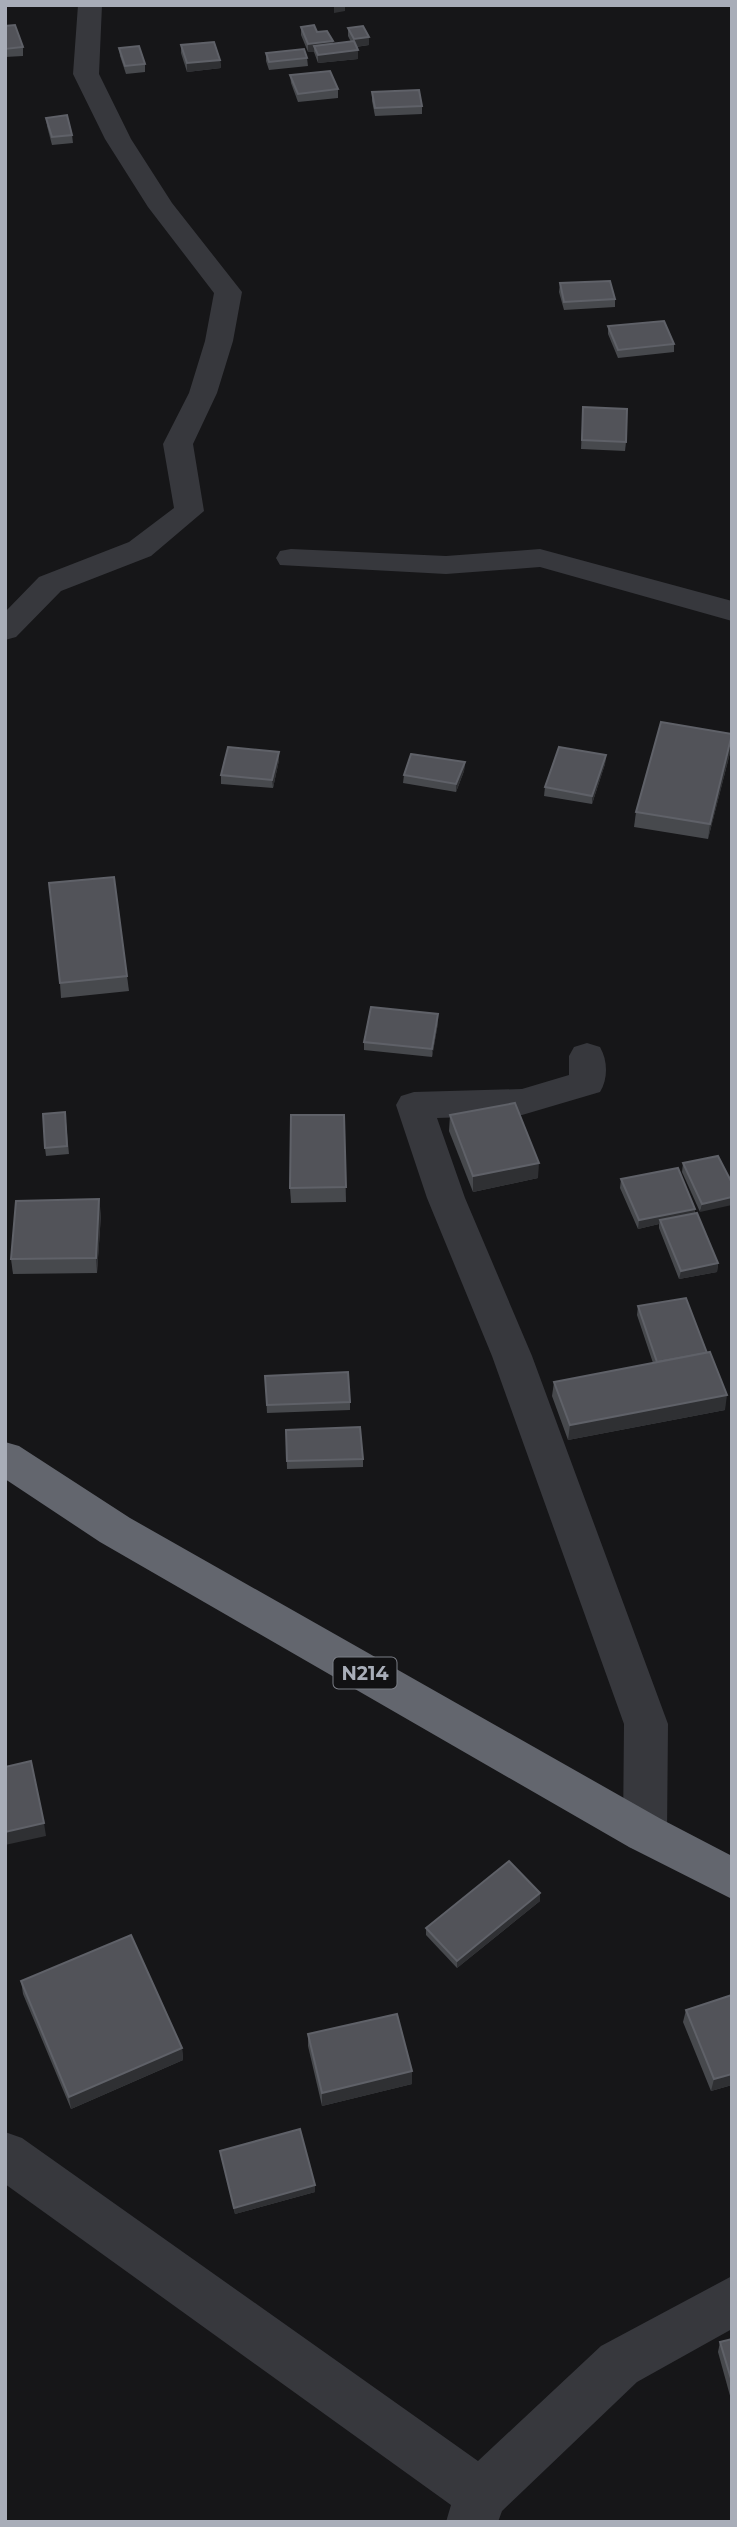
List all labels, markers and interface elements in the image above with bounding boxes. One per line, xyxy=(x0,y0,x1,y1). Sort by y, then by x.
road number: N214 xyxy=(334,1658,396,1688)

